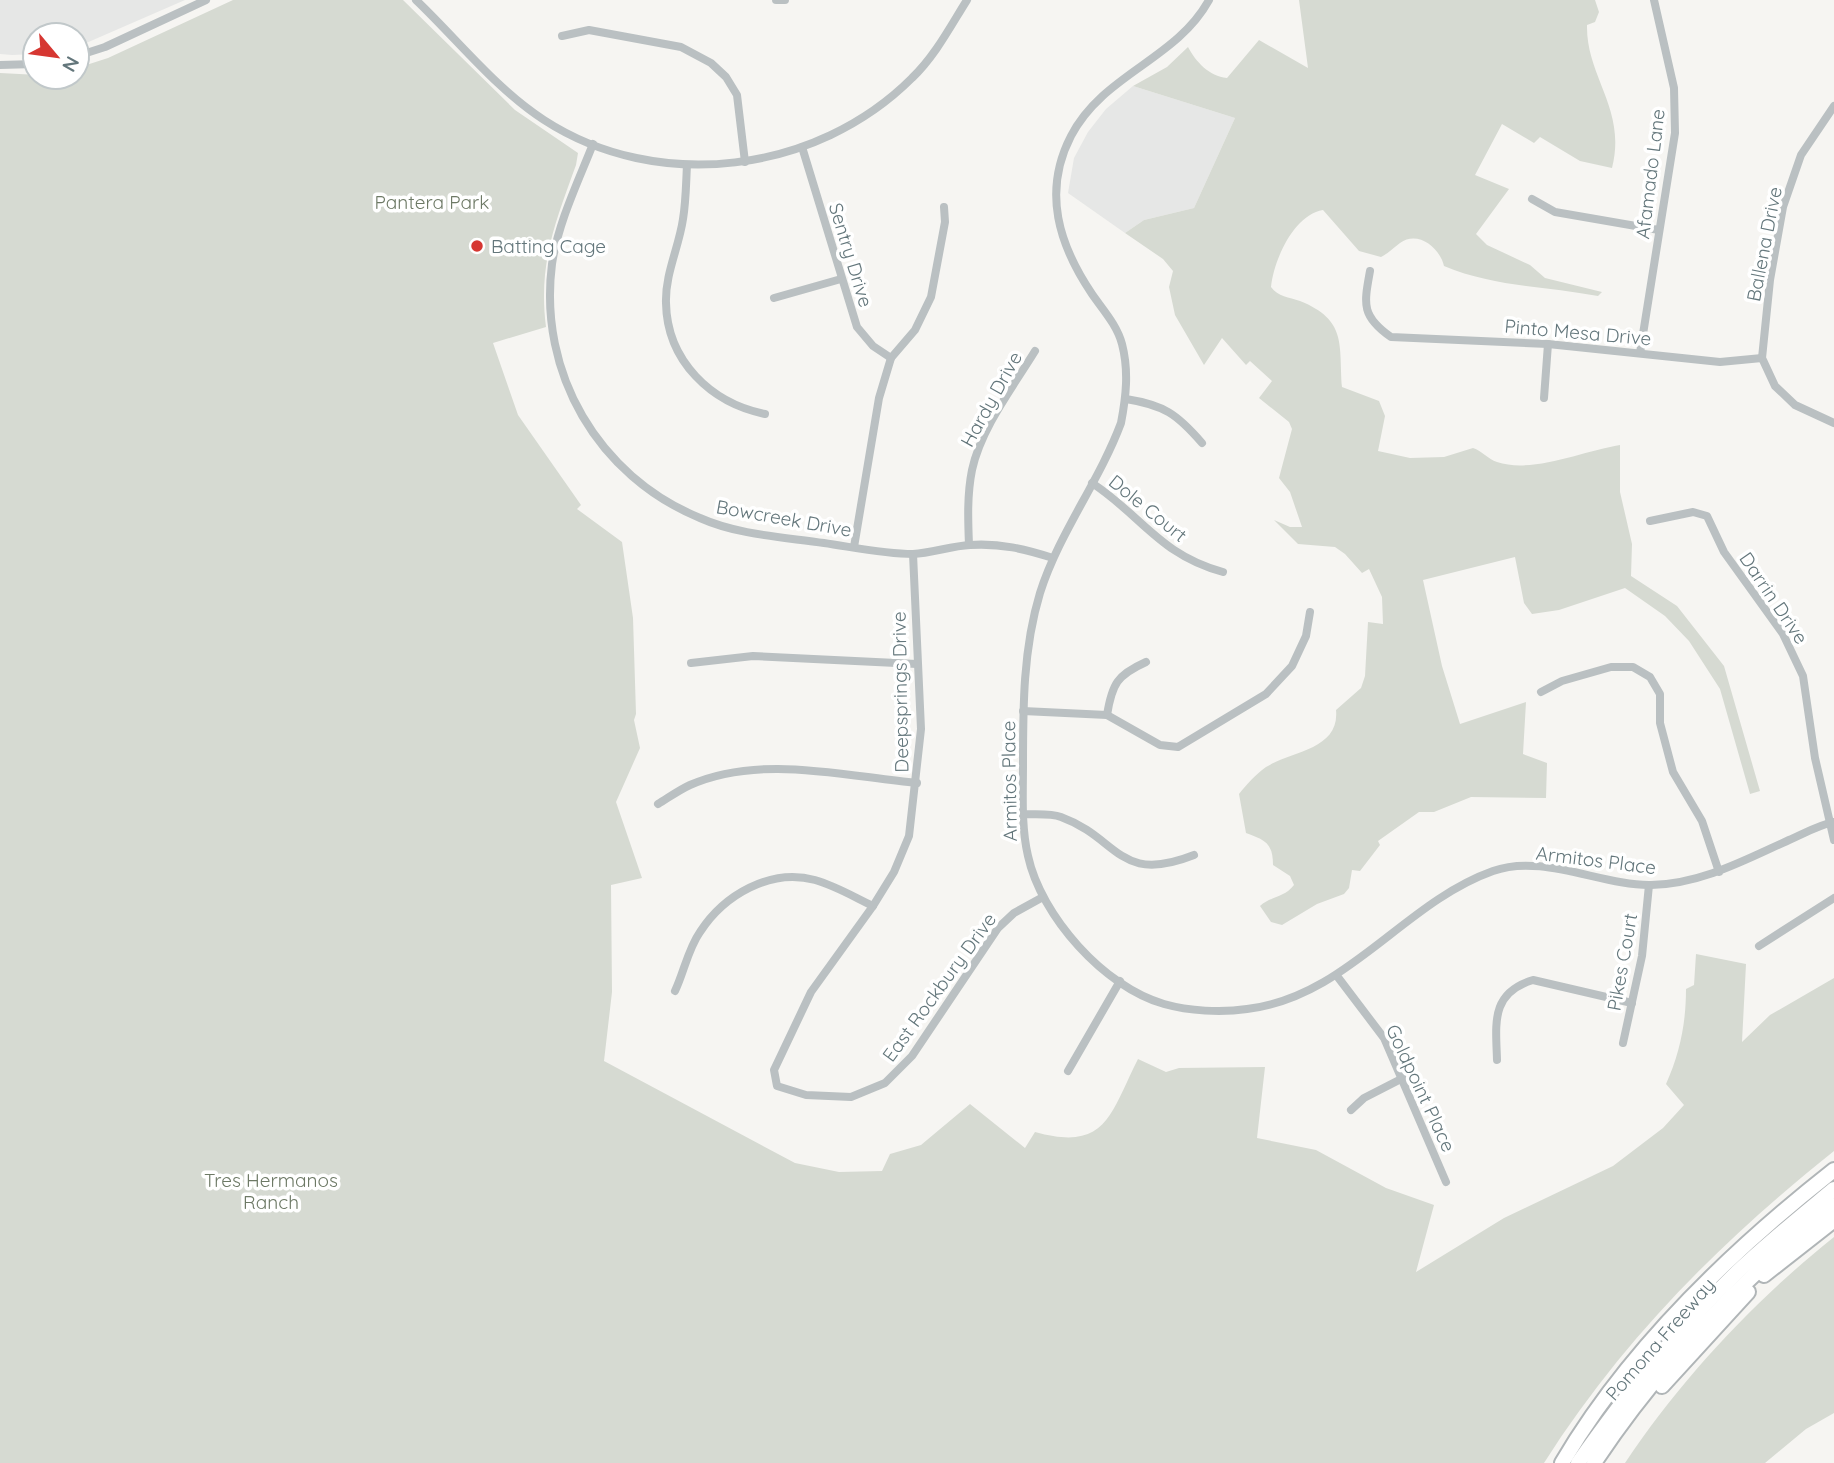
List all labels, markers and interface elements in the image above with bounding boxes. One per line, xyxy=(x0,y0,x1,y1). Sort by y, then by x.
north arrow xyxy=(21,21,91,91)
text: N xyxy=(57,52,85,76)
street label: Afamado Lane xyxy=(1630,108,1670,240)
street label: Ballena Drive xyxy=(1741,184,1787,304)
park label: Pantera Park xyxy=(375,190,489,214)
street label: Sentry Drive xyxy=(824,200,878,310)
place label: Batting Cage xyxy=(491,234,606,258)
marker: Batting Cage xyxy=(469,238,485,254)
street label: Pinto Mesa Drive xyxy=(1504,314,1652,350)
street label: Hardy Drive xyxy=(955,347,1027,451)
street label: Dole Court xyxy=(1104,469,1192,547)
street label: Bowcreek Drive xyxy=(714,494,854,542)
street label: Darrin Drive xyxy=(1734,547,1814,649)
street label: Deepsprings Drive xyxy=(887,611,913,773)
street label: Armitos Place xyxy=(996,720,1022,842)
street label: Armitos Place xyxy=(1535,841,1657,879)
street label: East Rockbury Drive xyxy=(877,908,1001,1066)
street label: Pikes Court xyxy=(1602,911,1642,1013)
street label: Goldpoint Place xyxy=(1381,1020,1461,1156)
park label: Tres Hermanos Ranch xyxy=(204,1168,338,1214)
street label: Pomona Freeway xyxy=(1600,1273,1720,1405)

